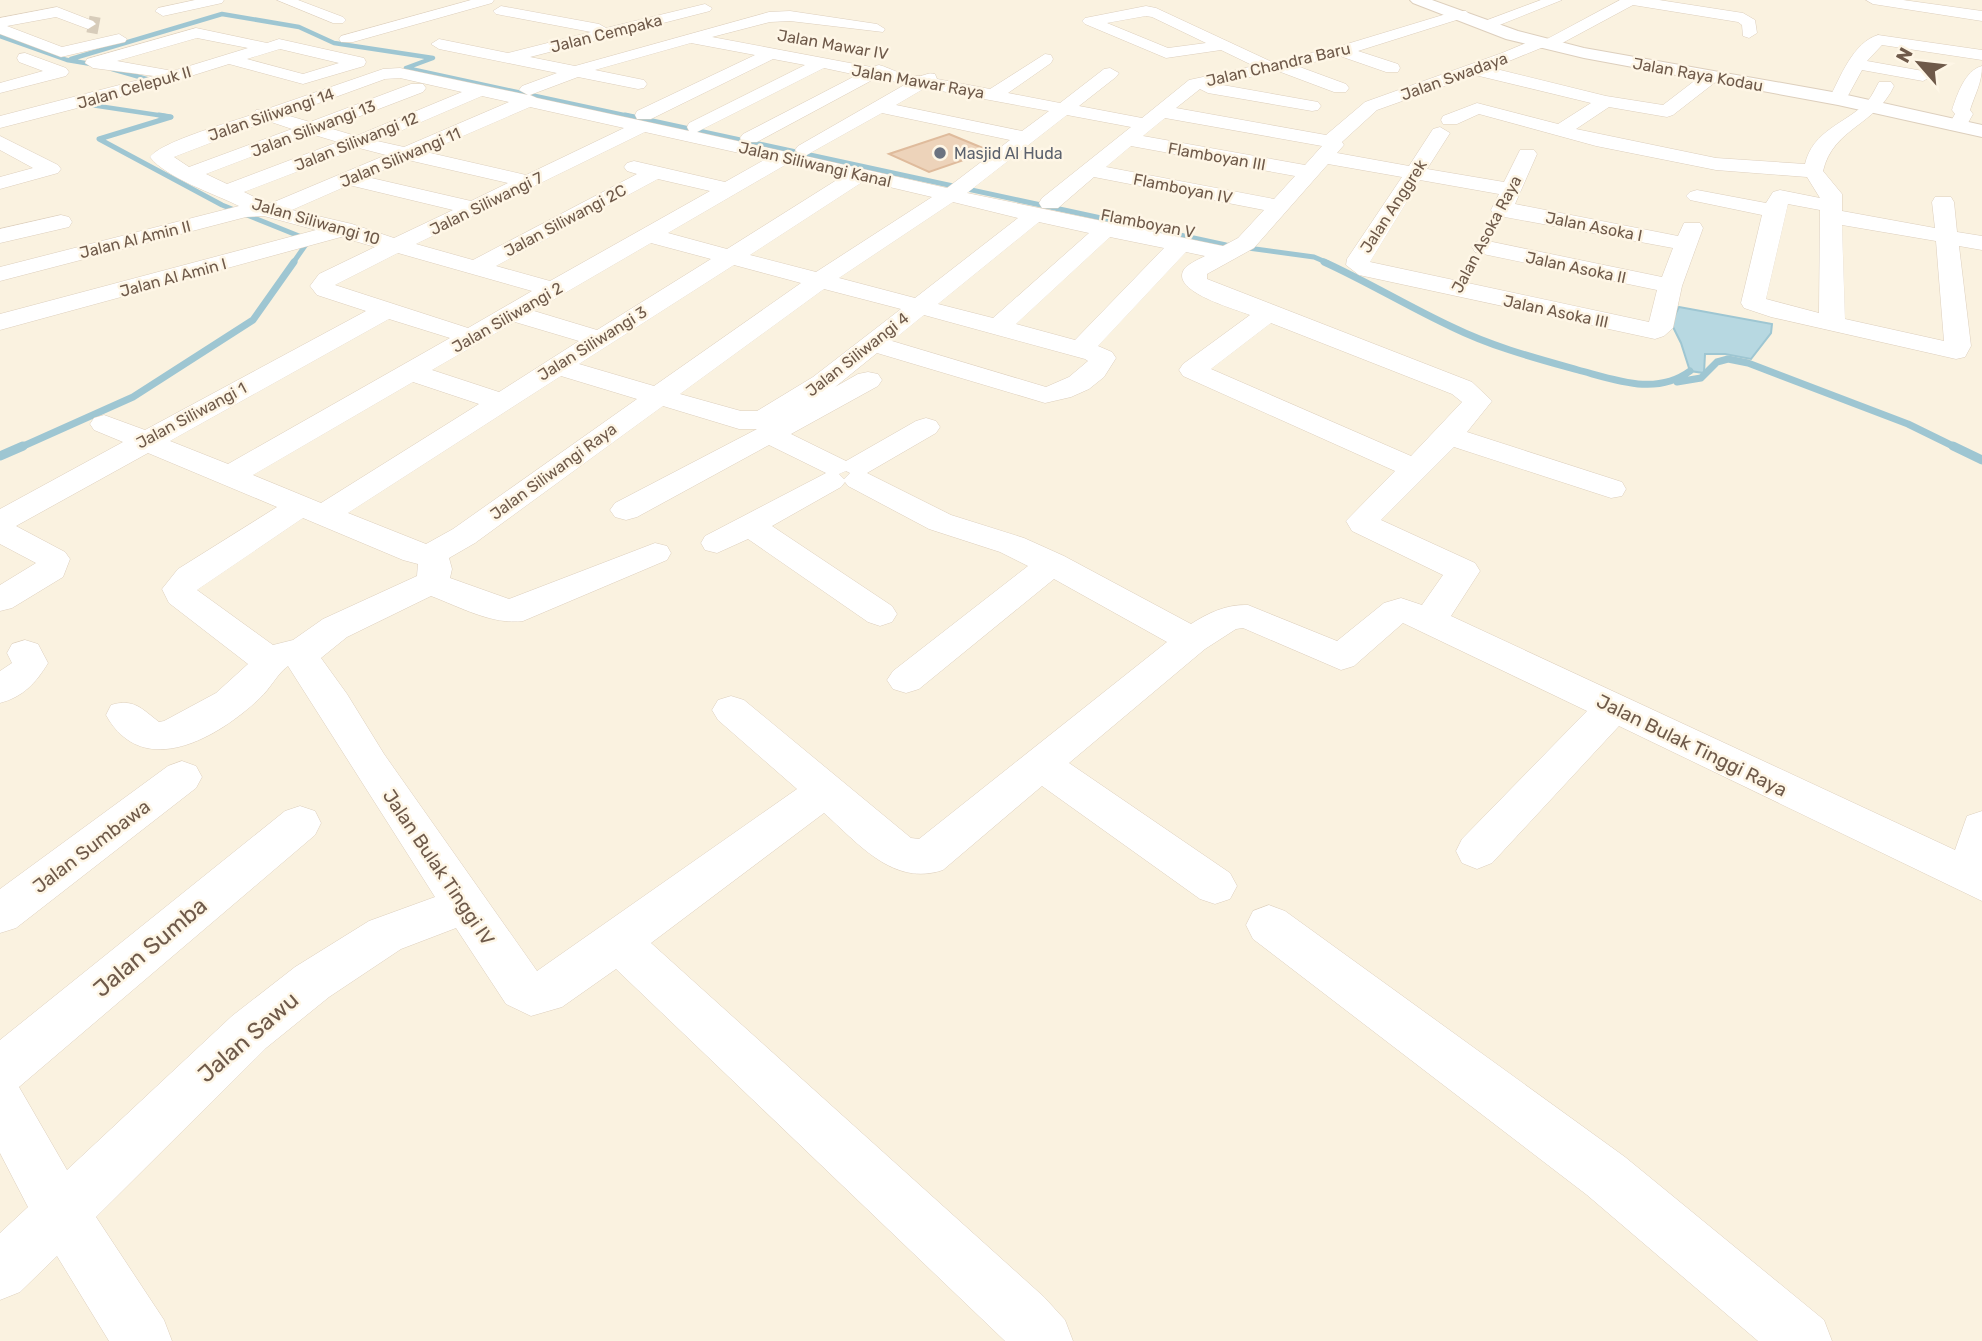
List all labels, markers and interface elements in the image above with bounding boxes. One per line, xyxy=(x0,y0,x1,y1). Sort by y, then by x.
street label: Jalan Cempaka xyxy=(548,10,664,57)
street label: Jalan Mawar IV xyxy=(776,25,890,64)
north arrow xyxy=(1884,28,1954,98)
street label: Jalan Chandra Baru xyxy=(1204,39,1352,90)
text: N xyxy=(1891,44,1918,67)
street label: Jalan Swadaya xyxy=(1398,48,1510,105)
street label: Jalan Raya Kodau xyxy=(1631,54,1765,95)
street label: Jalan Mawar Raya xyxy=(850,60,986,103)
street label: Jalan Celepuk II xyxy=(75,62,193,113)
street label: Jalan Siliwangi 14 xyxy=(206,84,337,145)
street label: Jalan Siliwangi 13 xyxy=(248,96,378,161)
street label: Jalan Siliwangi 12 xyxy=(292,108,421,175)
street label: Jalan Siliwangi 11 xyxy=(337,124,463,191)
street label: Jalan Siliwangi Kanal xyxy=(737,138,893,191)
street label: Flamboyan III xyxy=(1167,139,1267,174)
place label: Masjid Al Huda xyxy=(954,144,1063,163)
marker: Masjid Al Huda xyxy=(932,145,948,161)
street label: Jalan Anggrek xyxy=(1356,155,1431,257)
street label: Jalan Siliwangi 7 xyxy=(427,168,546,239)
street label: Flamboyan IV xyxy=(1132,170,1234,207)
street label: Jalan Asoka Raya xyxy=(1447,172,1525,296)
street label: Jalan Siliwangi 2C xyxy=(501,180,629,261)
street label: Jalan Siliwangi 10 xyxy=(250,194,382,249)
street label: Flamboyan V xyxy=(1099,205,1197,242)
street label: Jalan Asoka I xyxy=(1544,208,1644,245)
street label: Jalan Al Amin II xyxy=(77,216,193,263)
street label: Jalan Asoka II xyxy=(1524,248,1628,287)
street label: Jalan Al Amin I xyxy=(118,254,229,301)
street label: Jalan Siliwangi 2 xyxy=(449,278,566,357)
street label: Jalan Asoka III xyxy=(1502,291,1610,332)
street label: Jalan Siliwangi 3 xyxy=(534,302,650,385)
street label: Jalan Siliwangi 4 xyxy=(802,308,913,400)
street label: Jalan Siliwangi 1 xyxy=(133,378,250,453)
street label: Jalan Siliwangi Raya xyxy=(486,419,620,524)
street label: Jalan Bulak Tinggi Raya xyxy=(1593,689,1791,802)
street label: Jalan Bulak Tinggi IV xyxy=(378,785,499,950)
street label: Jalan Sumbawa xyxy=(28,795,155,898)
street label: Jalan Sumba xyxy=(87,891,213,1003)
street label: Jalan Sawu xyxy=(192,986,304,1088)

